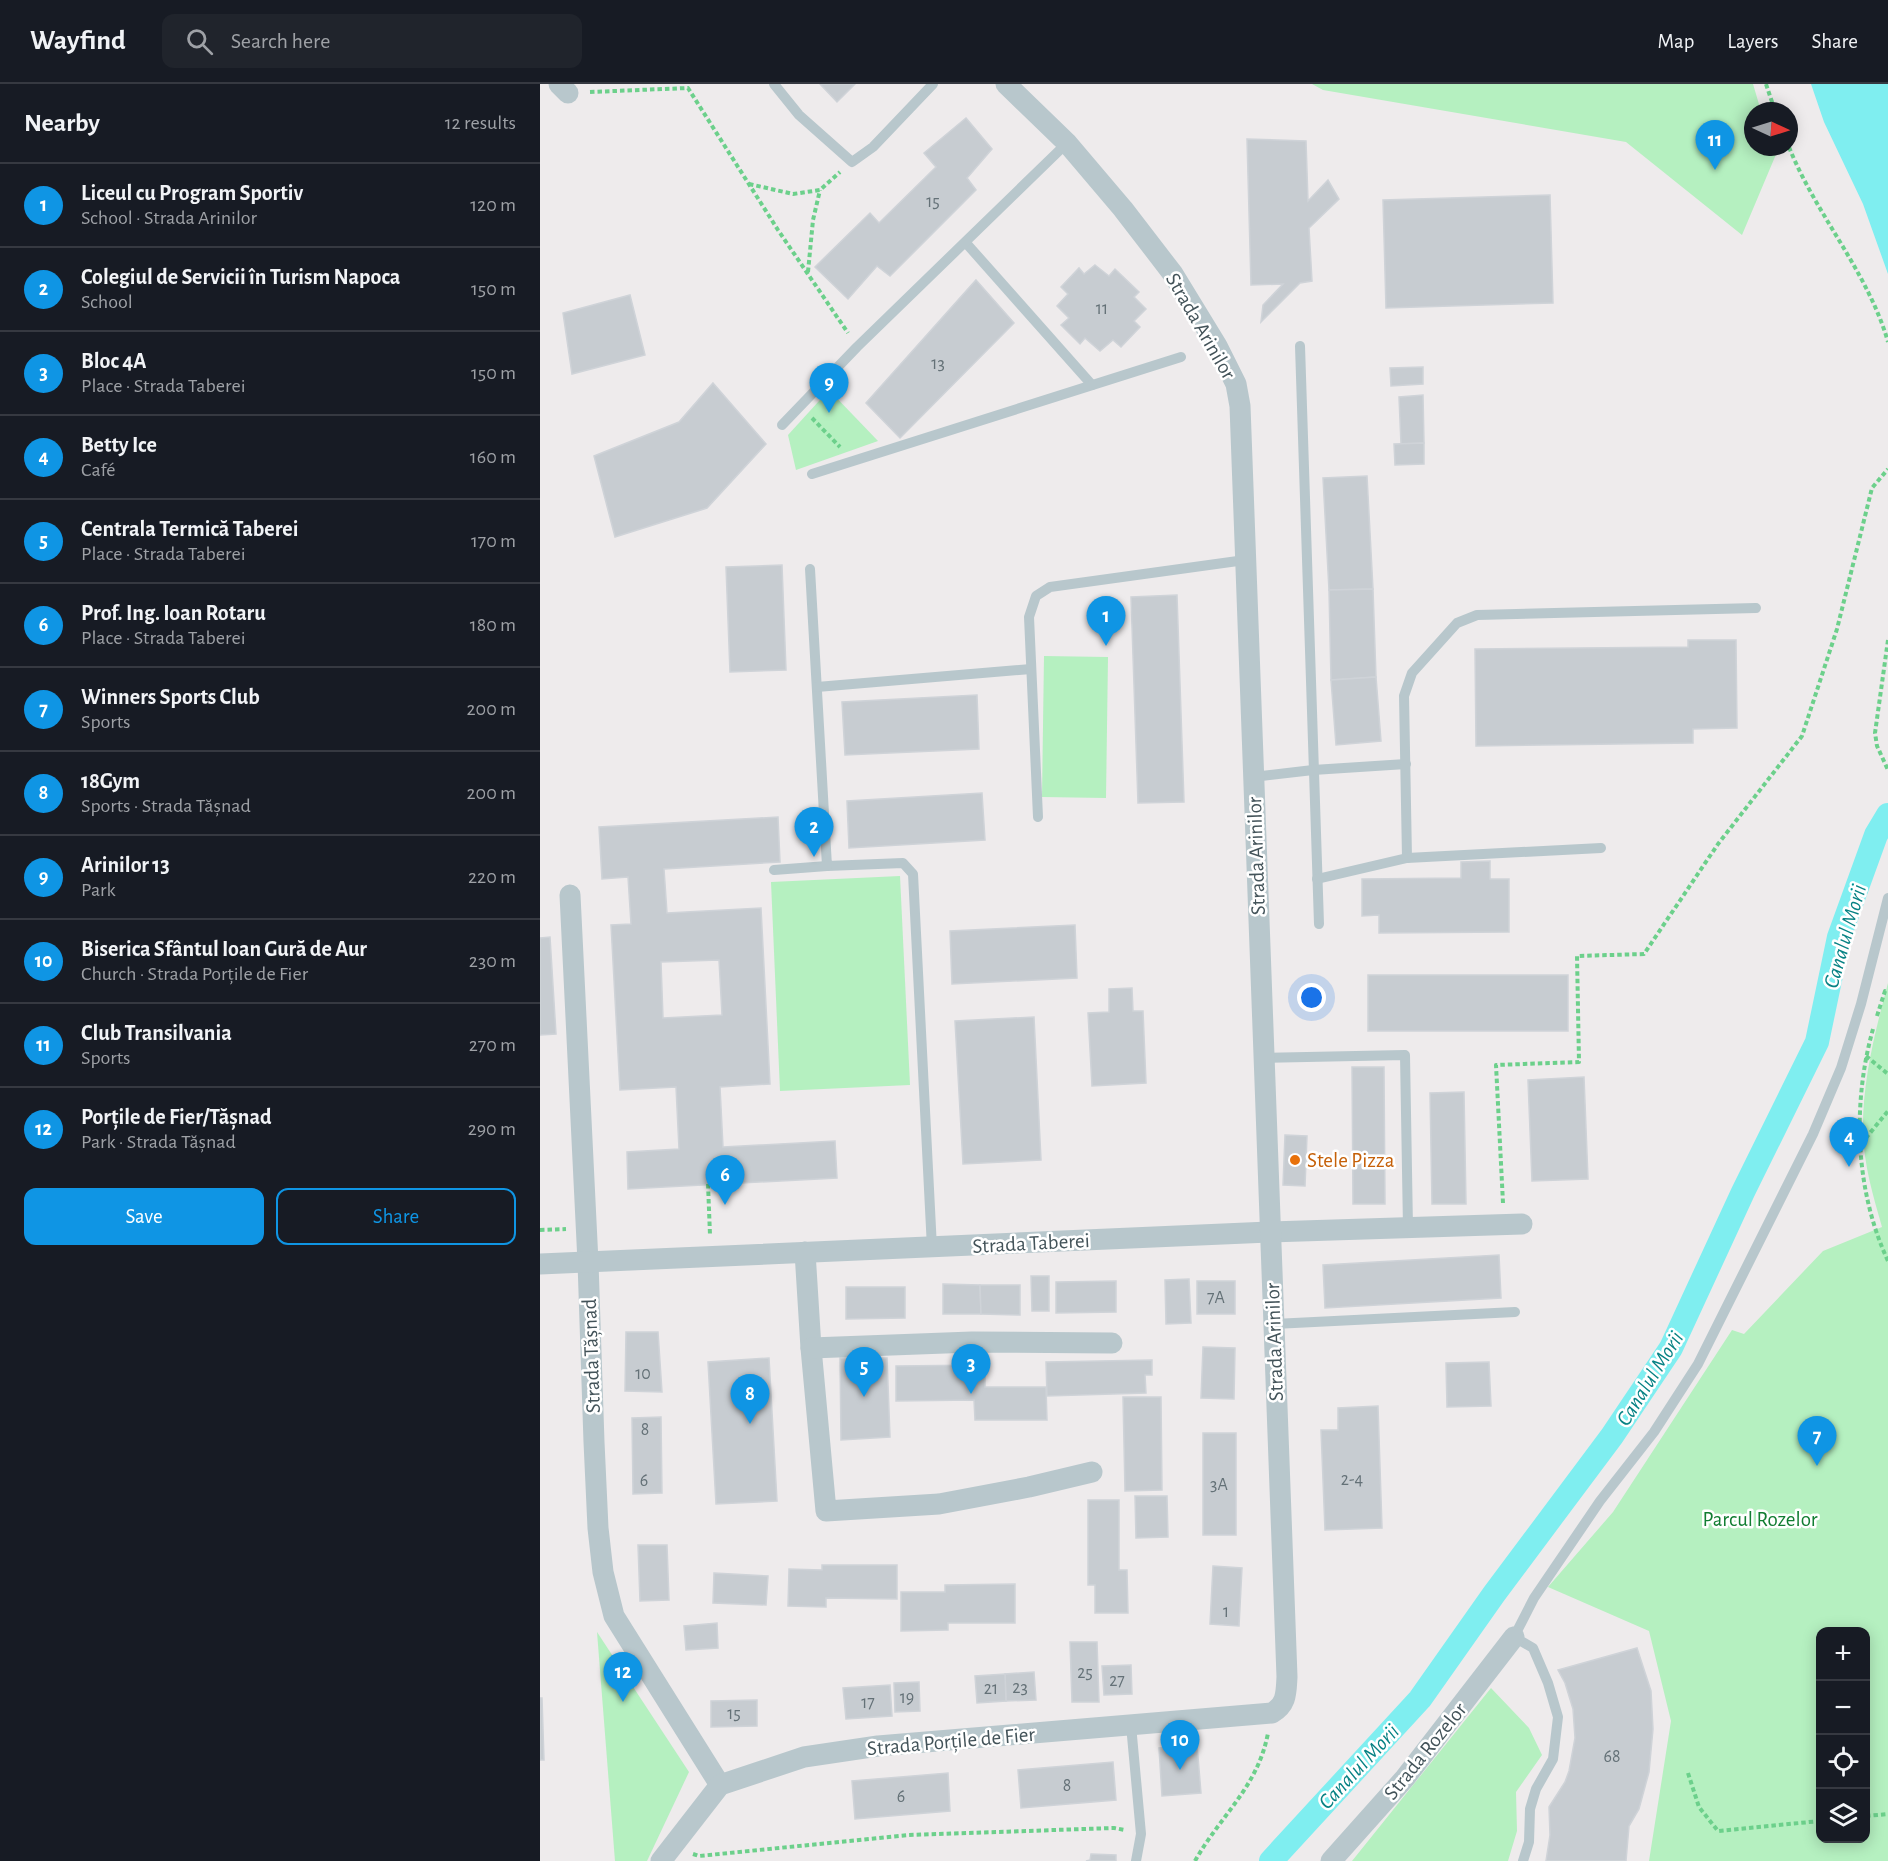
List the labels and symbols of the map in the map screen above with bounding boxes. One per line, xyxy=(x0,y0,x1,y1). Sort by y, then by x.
north arrow xyxy=(1744,102,1798,156)
pin: 11 xyxy=(1696,120,1734,170)
house number: 15 xyxy=(926,193,940,211)
street label: Strada Arinilor xyxy=(1162,270,1239,383)
house number: 11 xyxy=(1096,300,1108,318)
house number: 13 xyxy=(931,355,945,373)
pin: 9 xyxy=(810,364,848,413)
pin: 1 xyxy=(1086,596,1126,646)
street label: Strada Arinilor xyxy=(1244,796,1269,916)
pin: 2 xyxy=(794,808,834,857)
water label: Canalul Morii xyxy=(1820,882,1870,991)
your location xyxy=(1297,983,1326,1012)
pin: 4 xyxy=(1830,1118,1868,1167)
place label: Stele Pizza xyxy=(1307,1150,1395,1171)
marker: Stele Pizza xyxy=(1288,1153,1302,1167)
pin: 6 xyxy=(706,1156,744,1205)
street label: Strada Taberei xyxy=(972,1230,1090,1257)
street label: Strada Arinilor xyxy=(1262,1282,1287,1402)
house number: 7A xyxy=(1207,1289,1226,1307)
street label: Strada Tășnad xyxy=(579,1298,606,1414)
water label: Canalul Morii xyxy=(1612,1327,1688,1430)
pin: 3 xyxy=(952,1344,990,1394)
pin: 5 xyxy=(844,1348,884,1397)
house number: 10 xyxy=(635,1365,651,1383)
pin: 8 xyxy=(730,1374,770,1424)
pin: 7 xyxy=(1798,1416,1836,1466)
house number: 8 xyxy=(641,1421,649,1439)
house number: 2-4 xyxy=(1341,1471,1364,1489)
house number: 6 xyxy=(640,1472,648,1490)
house number: 3A xyxy=(1210,1476,1229,1494)
park label: Parcul Rozelor xyxy=(1702,1509,1818,1530)
house number: 1 xyxy=(1223,1603,1229,1621)
pin: 12 xyxy=(604,1652,643,1702)
house number: 25 xyxy=(1077,1664,1093,1682)
house number: 27 xyxy=(1109,1672,1125,1690)
house number: 23 xyxy=(1012,1679,1028,1697)
house number: 21 xyxy=(984,1680,998,1698)
house number: 19 xyxy=(900,1689,914,1707)
house number: 17 xyxy=(861,1694,875,1712)
street label: Strada Rozelor xyxy=(1380,1699,1471,1804)
house number: 15 xyxy=(727,1705,741,1723)
pin: 10 xyxy=(1160,1720,1200,1770)
water label: Canalul Morii xyxy=(1314,1720,1403,1813)
street label: Strada Porțile de Fier xyxy=(866,1724,1036,1761)
house number: 68 xyxy=(1604,1748,1621,1766)
house number: 8 xyxy=(1063,1777,1071,1795)
house number: 6 xyxy=(897,1788,905,1806)

